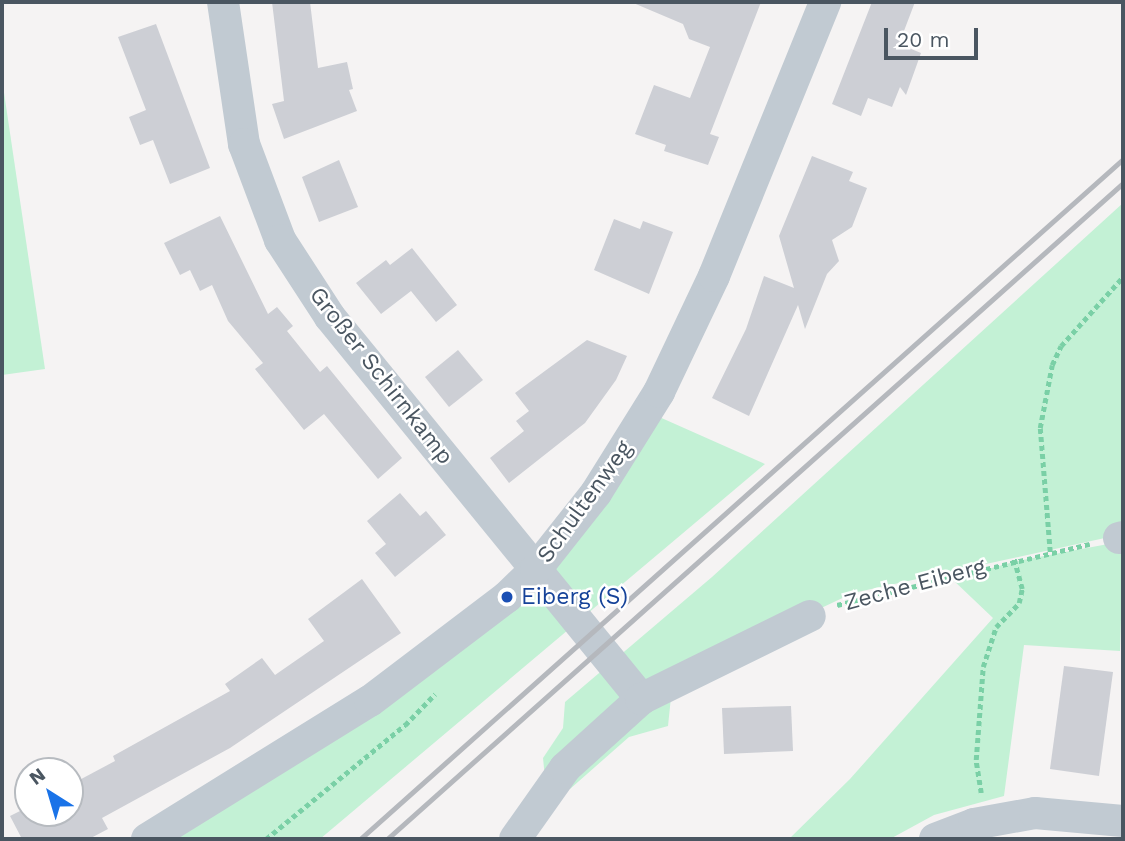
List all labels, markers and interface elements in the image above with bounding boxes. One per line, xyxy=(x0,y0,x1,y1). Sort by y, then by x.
scale bar xyxy=(887,14,982,58)
text: 20 m xyxy=(897,27,949,52)
street label: Großer Schirnkamp xyxy=(303,282,459,470)
street label: Schultenweg xyxy=(532,436,638,568)
street label: Zeche Eiberg xyxy=(841,553,989,617)
place label: Eiberg (S) xyxy=(521,583,628,611)
marker: Eiberg (S) xyxy=(499,589,515,605)
north arrow xyxy=(14,757,84,827)
text: N xyxy=(25,763,50,790)

